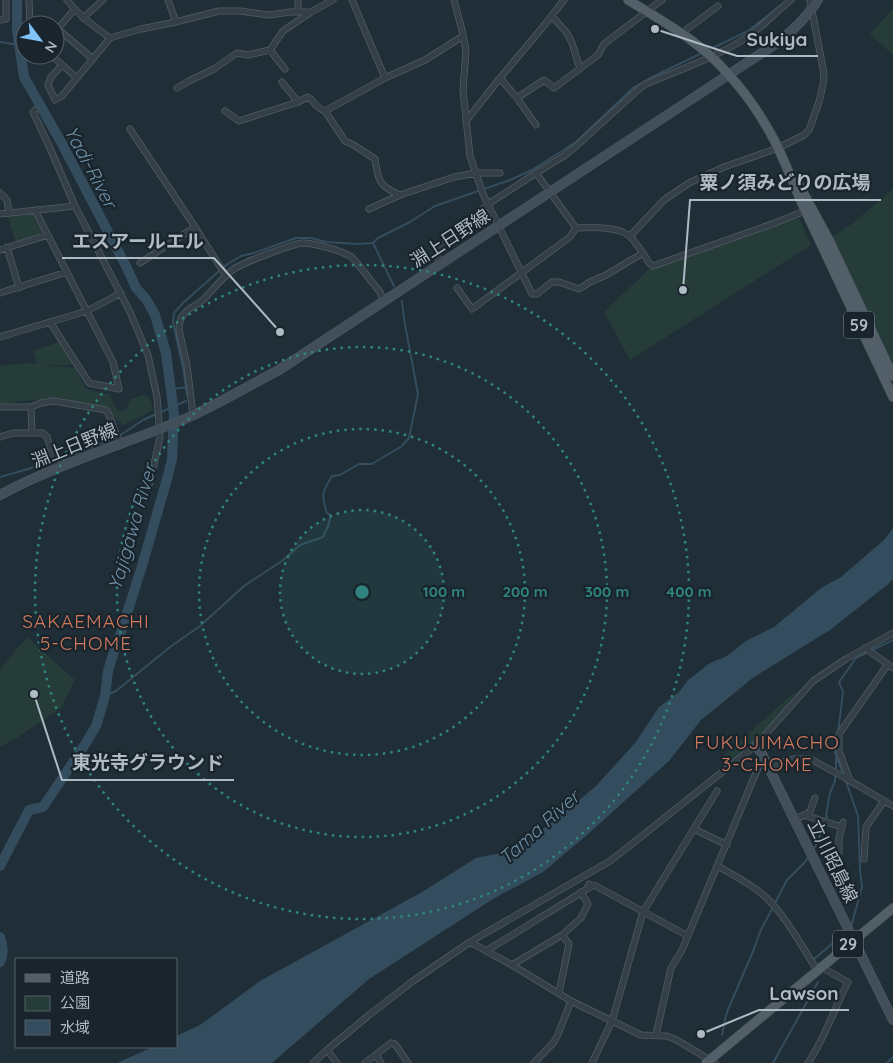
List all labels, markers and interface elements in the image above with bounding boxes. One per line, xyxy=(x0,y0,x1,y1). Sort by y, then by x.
north arrow xyxy=(15,15,65,65)
callout: Sukiya xyxy=(737,22,818,56)
text: Sukiya xyxy=(747,27,807,51)
text: N xyxy=(41,38,61,56)
water label: Yadi-River xyxy=(59,122,124,214)
callout: 粟ノ須みどりの広場 xyxy=(690,166,881,200)
text: 粟ノ須みどりの広場 xyxy=(699,170,871,194)
street label: 淵上日野線 xyxy=(406,204,494,272)
callout: エスアールエル xyxy=(62,224,214,258)
text: エスアールエル xyxy=(72,229,204,253)
road number: 59 xyxy=(844,312,874,338)
street label: 淵上日野線 xyxy=(28,417,120,473)
water label: Yajigawa River xyxy=(103,459,162,593)
text: 100 m xyxy=(423,582,465,601)
text: 200 m xyxy=(503,582,548,601)
text: 300 m xyxy=(585,582,629,601)
text: 400 m xyxy=(666,582,712,601)
centre of rings xyxy=(353,583,371,601)
district label: SAKAEMACHI 5-CHOME xyxy=(22,609,150,655)
district label: FUKUJIMACHO 3-CHOME xyxy=(694,730,840,776)
callout: 東光寺グラウンド xyxy=(62,746,234,780)
text: 東光寺グラウンド xyxy=(72,750,224,774)
water label: Tama River xyxy=(494,783,586,869)
street label: 立川昭島線 xyxy=(803,816,863,906)
road number: 29 xyxy=(833,931,863,958)
legend xyxy=(15,958,178,1048)
text: 道路 xyxy=(60,968,90,987)
callout: Lawson xyxy=(759,976,849,1010)
text: Lawson xyxy=(769,981,839,1005)
text: 公園 xyxy=(60,993,90,1012)
text: 水域 xyxy=(60,1018,90,1037)

